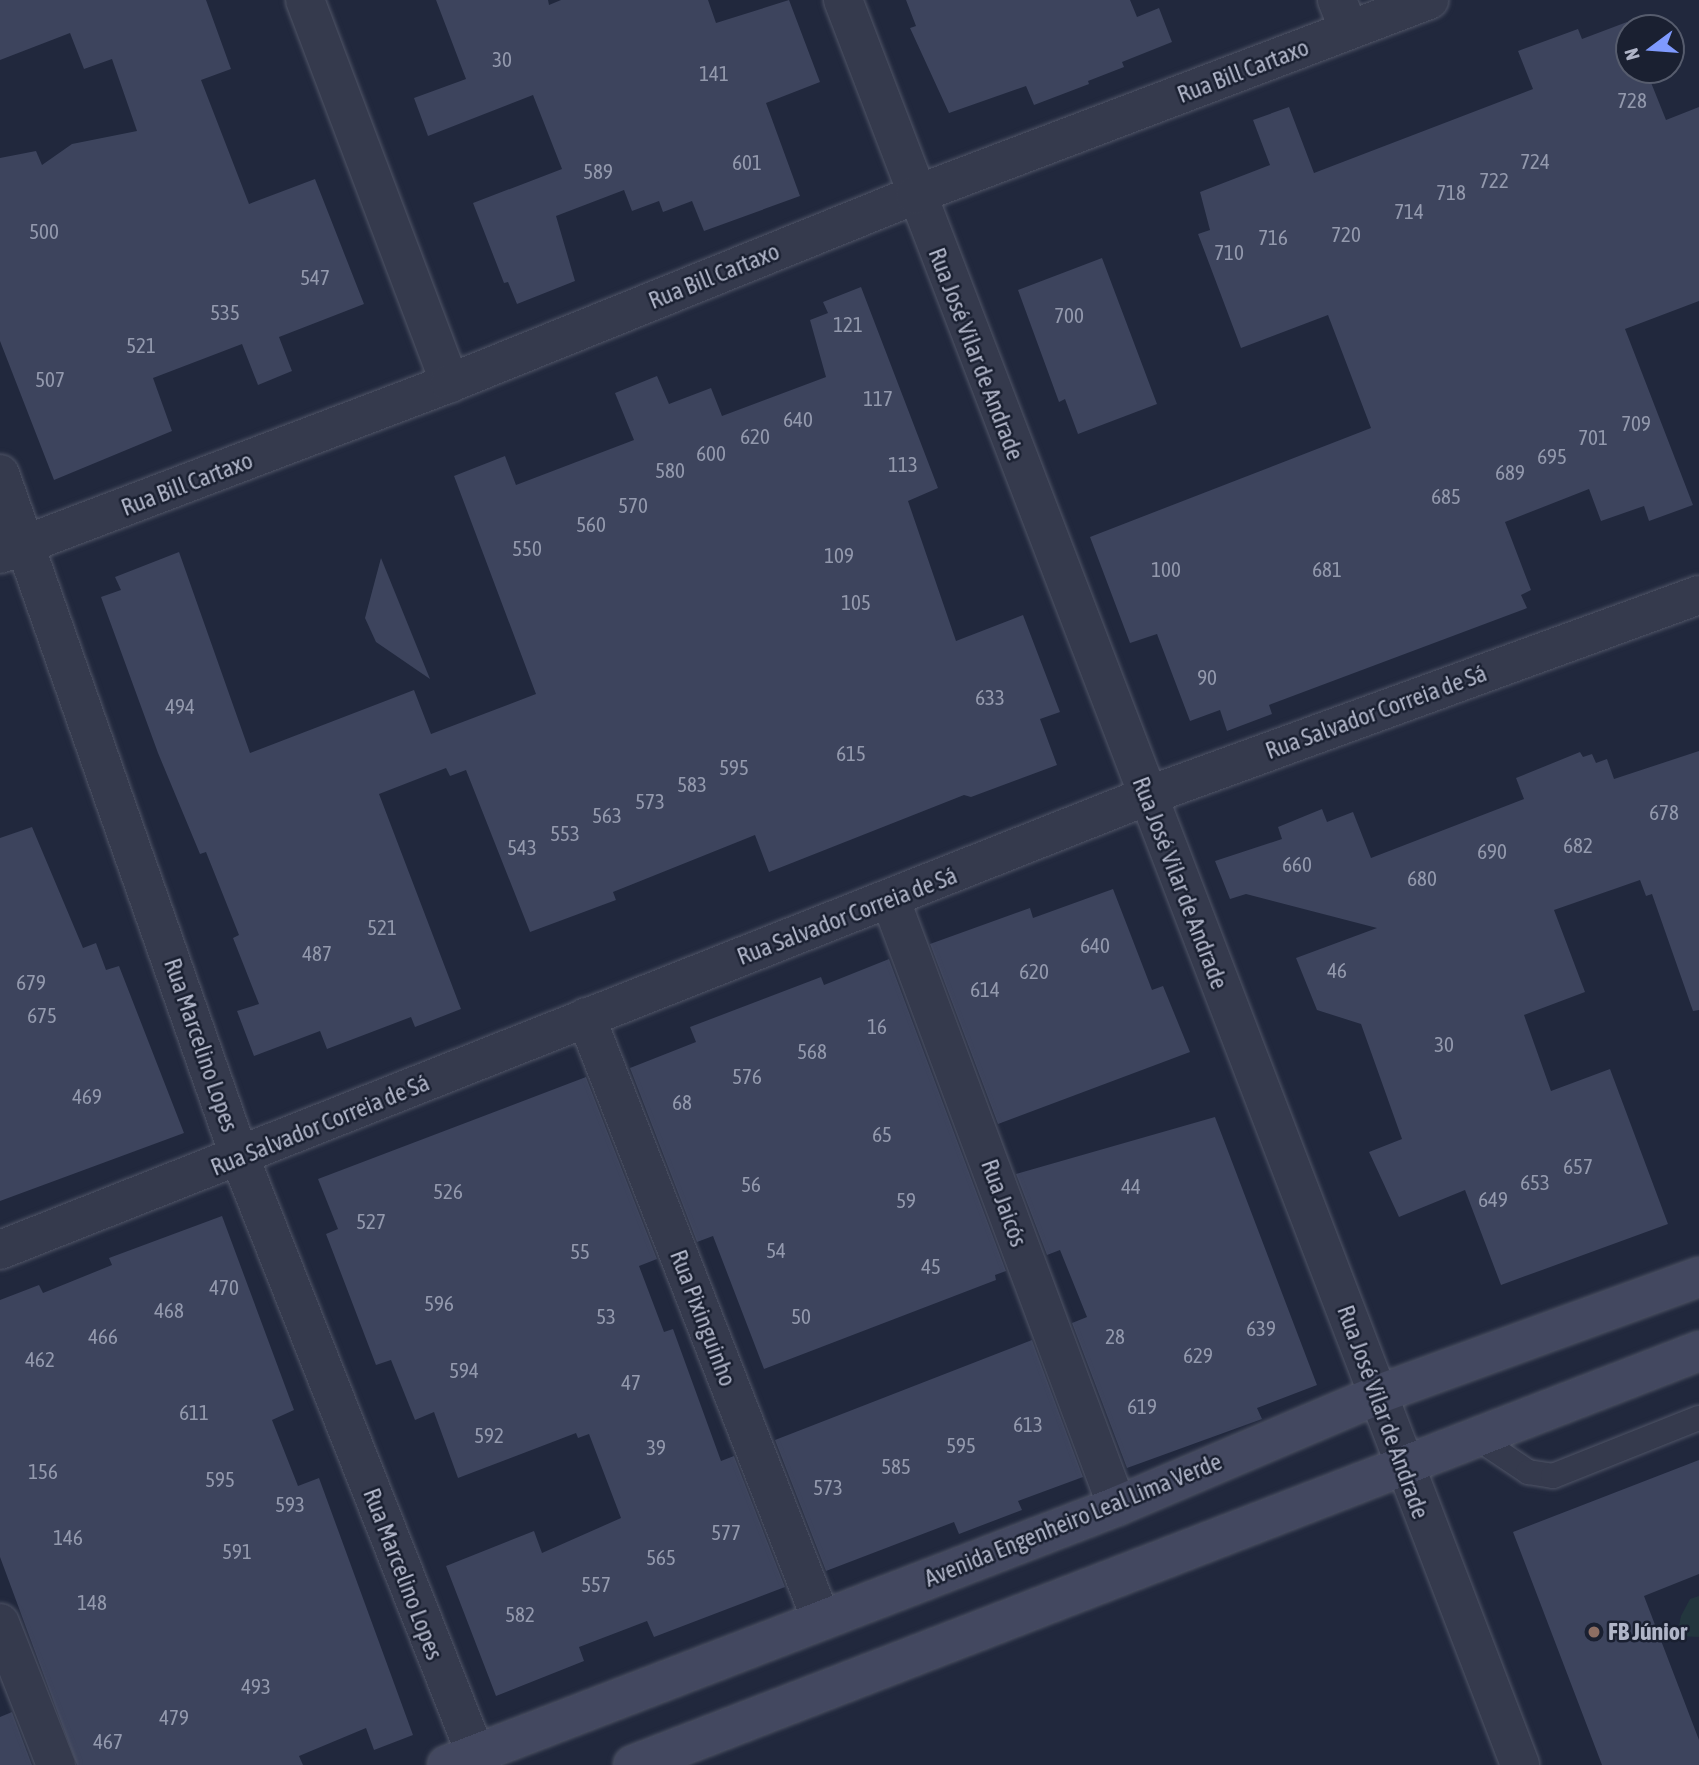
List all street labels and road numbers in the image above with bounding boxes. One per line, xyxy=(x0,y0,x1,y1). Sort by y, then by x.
street label: Rua Bill Cartaxo xyxy=(1173,33,1313,109)
street label: Rua Bill Cartaxo xyxy=(644,237,784,315)
street label: Rua José Vilar de Andrade xyxy=(922,244,1030,464)
street label: Rua Bill Cartaxo xyxy=(117,446,257,522)
street label: Rua Salvador Correia de Sá xyxy=(1262,659,1490,765)
street label: Rua José Vilar de Andrade xyxy=(1126,773,1234,993)
street label: Rua Salvador Correia de Sá xyxy=(733,861,961,971)
street label: Rua Marcelino Lopes xyxy=(158,954,244,1136)
street label: Rua Salvador Correia de Sá xyxy=(207,1068,433,1182)
street label: Rua Jaicós xyxy=(975,1155,1033,1251)
street label: Rua Pixinguinho xyxy=(664,1246,742,1390)
street label: Rua José Vilar de Andrade xyxy=(1331,1301,1435,1523)
street label: Avenida Engenheiro Leal Lima Verde xyxy=(920,1447,1226,1593)
street label: Rua Marcelino Lopes xyxy=(357,1484,449,1664)

